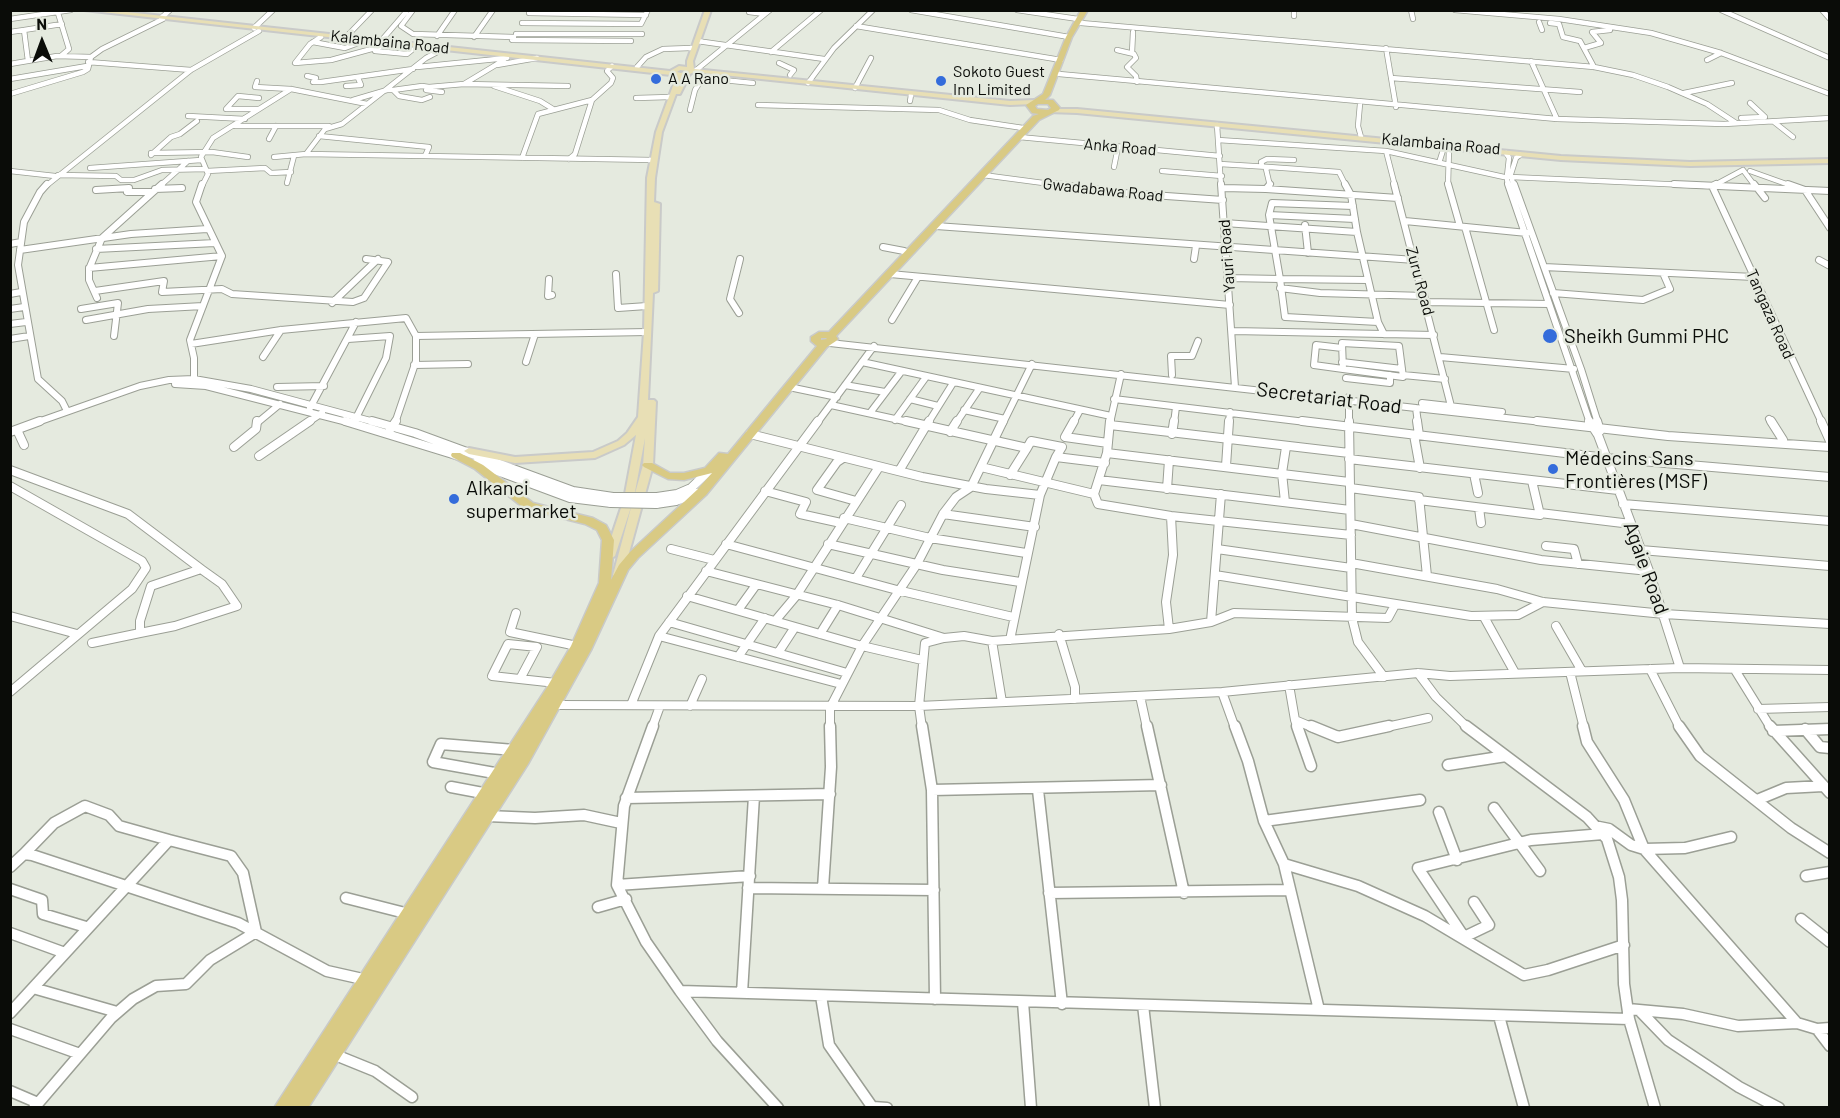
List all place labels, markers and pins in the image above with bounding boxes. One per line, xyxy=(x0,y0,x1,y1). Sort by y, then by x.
place label: Sokoto Guest Inn Limited xyxy=(953,62,1045,100)
place label: A A Rano xyxy=(668,69,729,89)
marker: A A Rano xyxy=(649,72,663,86)
marker: Sokoto Guest Inn Limited xyxy=(934,74,948,88)
place label: Sheikh Gummi PHC xyxy=(1564,324,1729,348)
marker: Sheikh Gummi PHC xyxy=(1541,327,1559,345)
place label: Médecins Sans Frontières (MSF) xyxy=(1565,446,1707,493)
marker: Médecins Sans Frontières (MSF) xyxy=(1546,462,1560,476)
place label: Alkanci supermarket xyxy=(466,476,577,523)
marker: Alkanci supermarket xyxy=(447,492,461,506)

